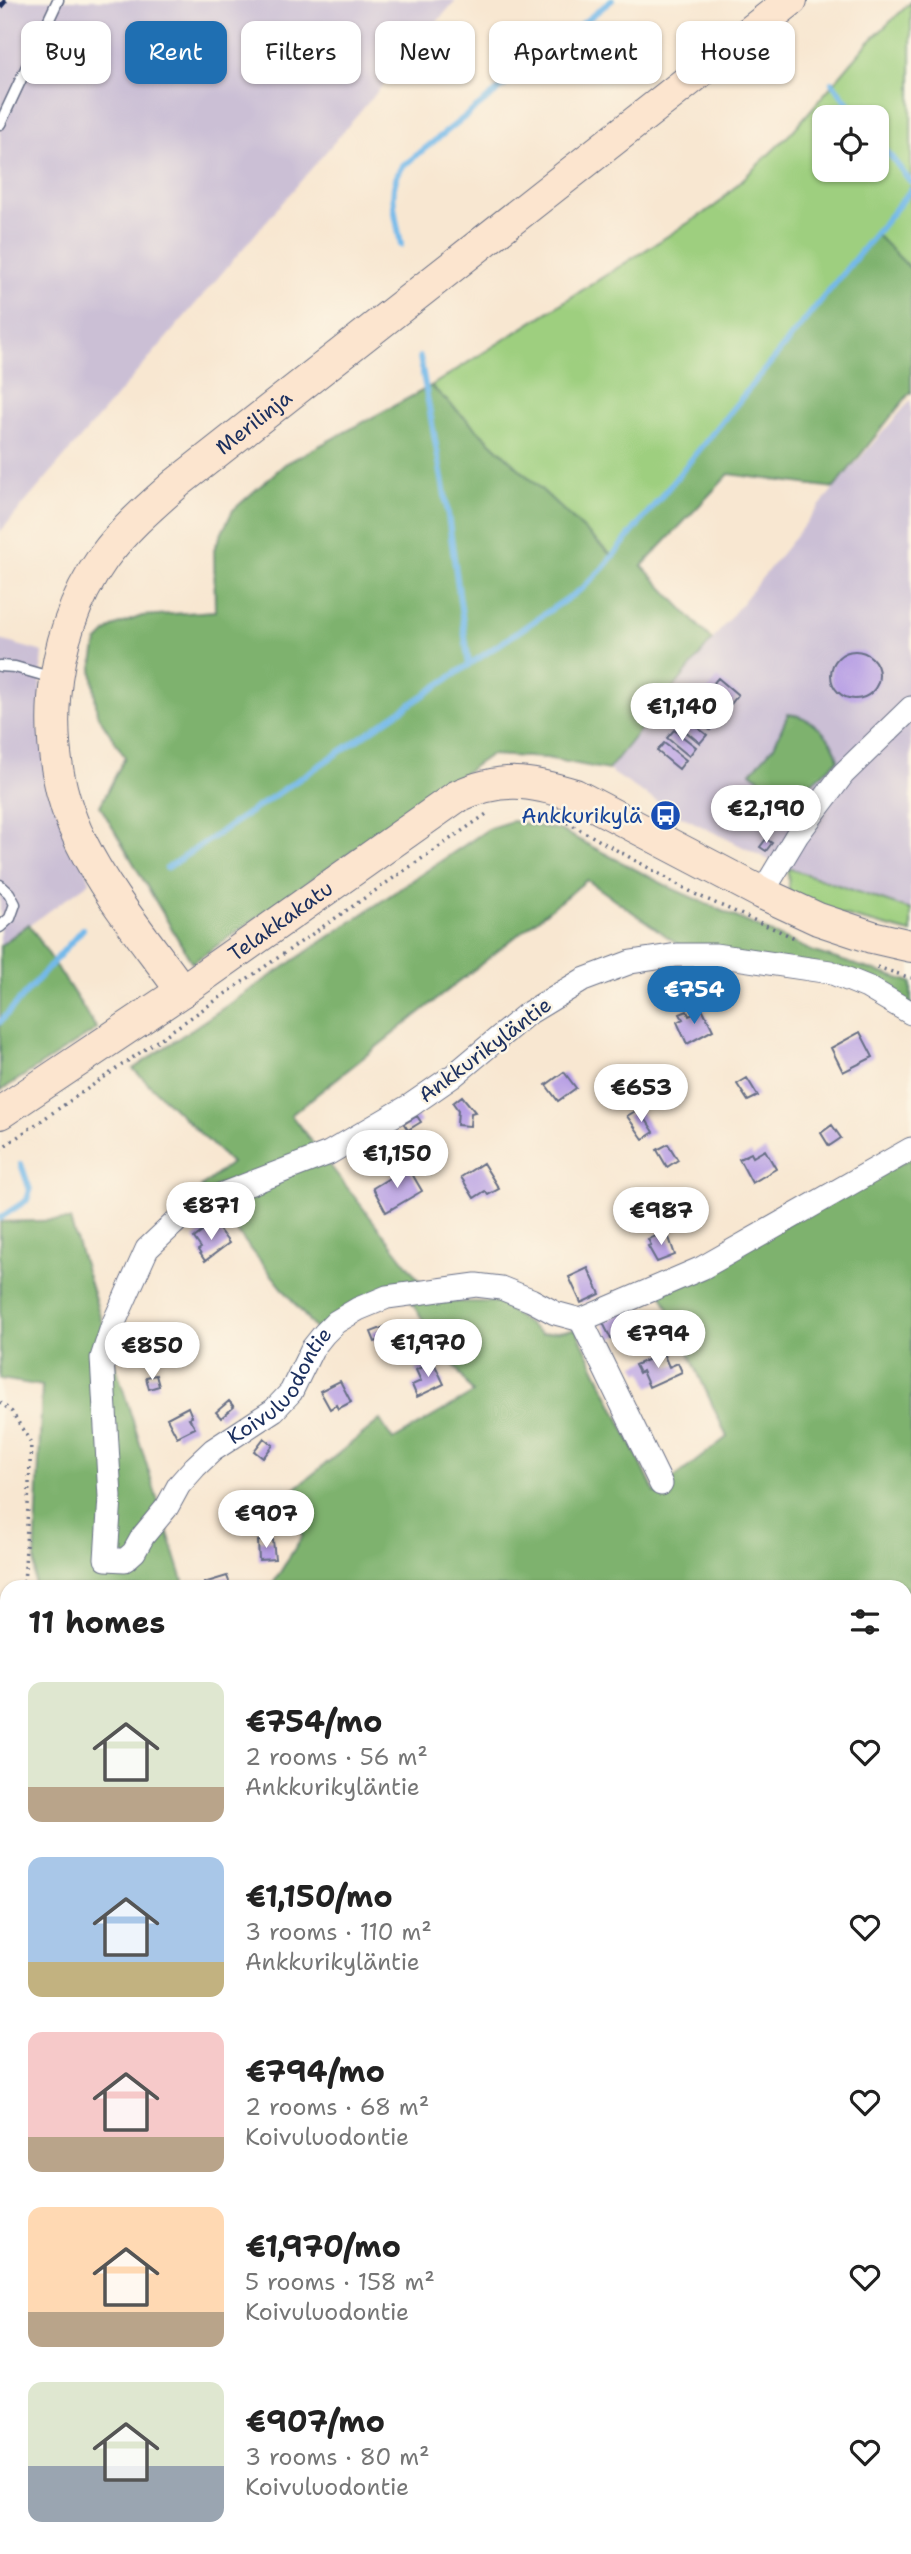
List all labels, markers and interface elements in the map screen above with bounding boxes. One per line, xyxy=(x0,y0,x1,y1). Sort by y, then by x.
chip: Buy xyxy=(21,21,111,84)
chip: Rent xyxy=(125,21,227,84)
chip: Filters xyxy=(241,21,361,84)
chip: New xyxy=(375,21,475,84)
chip: Apartment xyxy=(489,21,662,84)
chip: House xyxy=(676,21,795,84)
map controls xyxy=(812,105,889,182)
button: locate xyxy=(812,105,889,182)
street label: Merilinja xyxy=(210,384,298,461)
pin: €1,140 xyxy=(625,684,739,743)
text: €1,140 xyxy=(647,691,717,721)
pin: €2,190 xyxy=(709,786,823,845)
text: €2,190 xyxy=(727,793,805,823)
bus stop icon: Ankkurikylä xyxy=(648,799,682,833)
place label: Ankkurikylä xyxy=(521,802,642,830)
street label: Telakkakatu xyxy=(223,874,339,968)
pin: €754 xyxy=(653,967,735,1026)
text: €754 xyxy=(663,974,725,1004)
street label: Ankkurikyläntie xyxy=(413,991,557,1109)
pin: €653 xyxy=(600,1064,682,1124)
text: €653 xyxy=(610,1072,672,1102)
pin: €1,150 xyxy=(340,1130,454,1190)
text: €1,150 xyxy=(362,1138,432,1168)
pin: €871 xyxy=(170,1182,252,1242)
pin: €987 xyxy=(620,1188,702,1247)
text: €871 xyxy=(182,1190,240,1220)
text: €987 xyxy=(629,1195,693,1225)
pin: €794 xyxy=(617,1310,699,1370)
text: €794 xyxy=(626,1318,690,1348)
pin: €1,970 xyxy=(371,1320,485,1379)
street label: Koivuluodontie xyxy=(222,1321,338,1451)
pin: €850 xyxy=(111,1322,193,1382)
text: €1,970 xyxy=(390,1327,466,1357)
text: €850 xyxy=(121,1330,183,1360)
pin: €907 xyxy=(225,1490,307,1550)
text: €907 xyxy=(234,1498,298,1528)
text: 11 homes xyxy=(28,1602,165,1643)
icon: filters xyxy=(846,1603,884,1641)
text: €754/mo xyxy=(245,1701,382,1742)
icon: home xyxy=(84,1710,168,1794)
icon: heart xyxy=(846,1733,884,1771)
text: 2 rooms · 56 m² xyxy=(245,1742,428,1772)
text: Ankkurikyläntie xyxy=(245,1772,420,1802)
text: €1,150/mo xyxy=(245,1876,393,1917)
icon: home xyxy=(84,1885,168,1969)
icon: heart xyxy=(846,1908,884,1946)
text: 3 rooms · 110 m² xyxy=(245,1917,432,1947)
text: Ankkurikyläntie xyxy=(245,1947,420,1977)
text: €794/mo xyxy=(245,2051,385,2092)
icon: home xyxy=(84,2060,168,2144)
icon: heart xyxy=(846,2083,884,2121)
text: 2 rooms · 68 m² xyxy=(245,2092,429,2122)
text: Koivuluodontie xyxy=(245,2122,409,2152)
text: €1,970/mo xyxy=(245,2226,401,2267)
icon: home xyxy=(84,2235,168,2319)
icon: heart xyxy=(846,2258,884,2296)
text: 5 rooms · 158 m² xyxy=(245,2267,435,2297)
text: Koivuluodontie xyxy=(245,2297,409,2327)
text: €907/mo xyxy=(245,2401,385,2442)
icon: home xyxy=(84,2410,168,2494)
icon: heart xyxy=(846,2433,884,2471)
text: 3 rooms · 80 m² xyxy=(245,2442,430,2472)
text: Koivuluodontie xyxy=(245,2472,409,2502)

